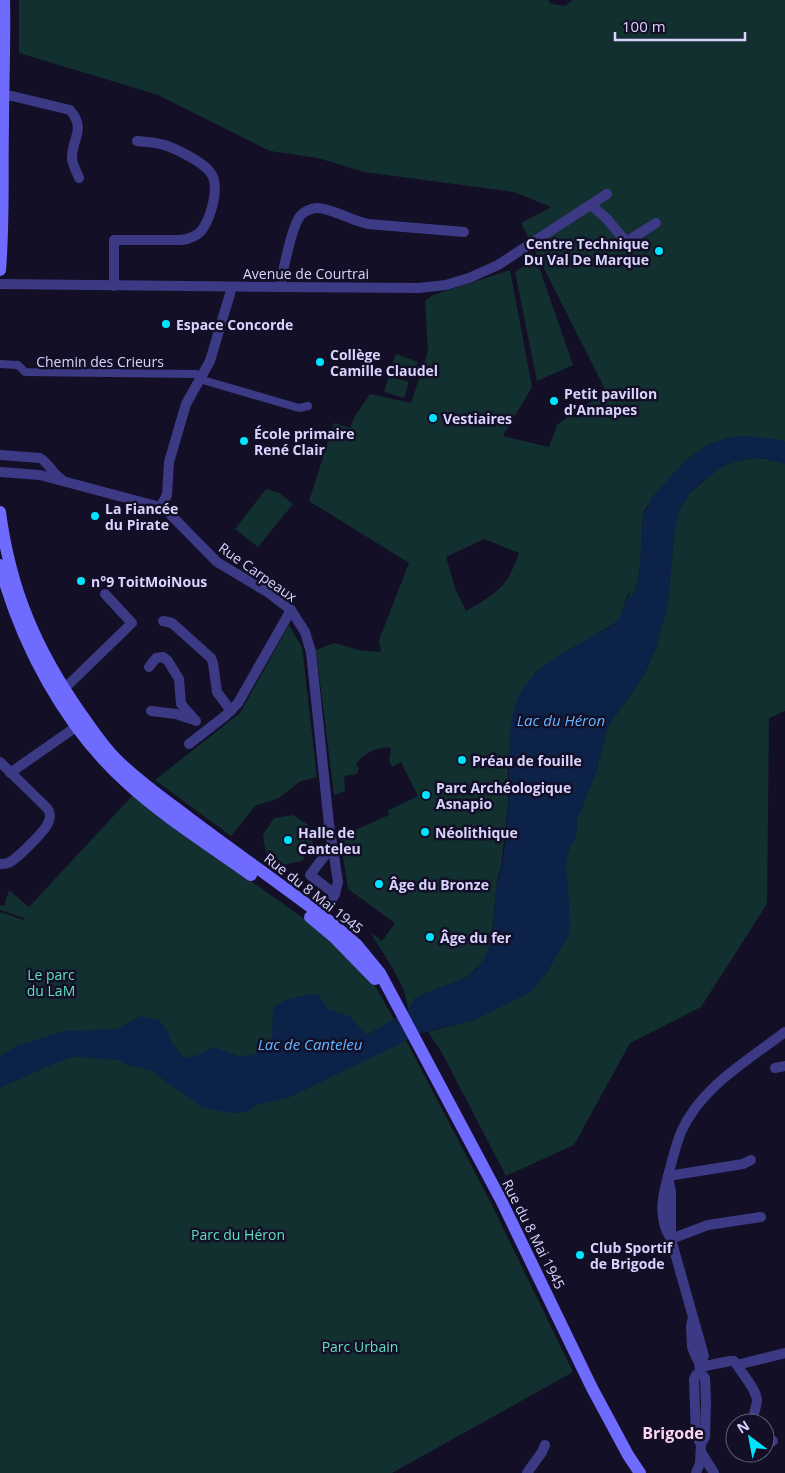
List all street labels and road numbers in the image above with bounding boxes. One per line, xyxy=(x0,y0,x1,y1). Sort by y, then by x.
street label: Avenue de Courtrai xyxy=(243,264,369,283)
street label: Chemin des Crieurs xyxy=(36,352,164,371)
street label: Rue Carpeaux xyxy=(215,538,301,606)
street label: Rue du 8 Mai 1945 xyxy=(261,848,367,938)
street label: Rue du 8 Mai 1945 xyxy=(498,1176,570,1292)

